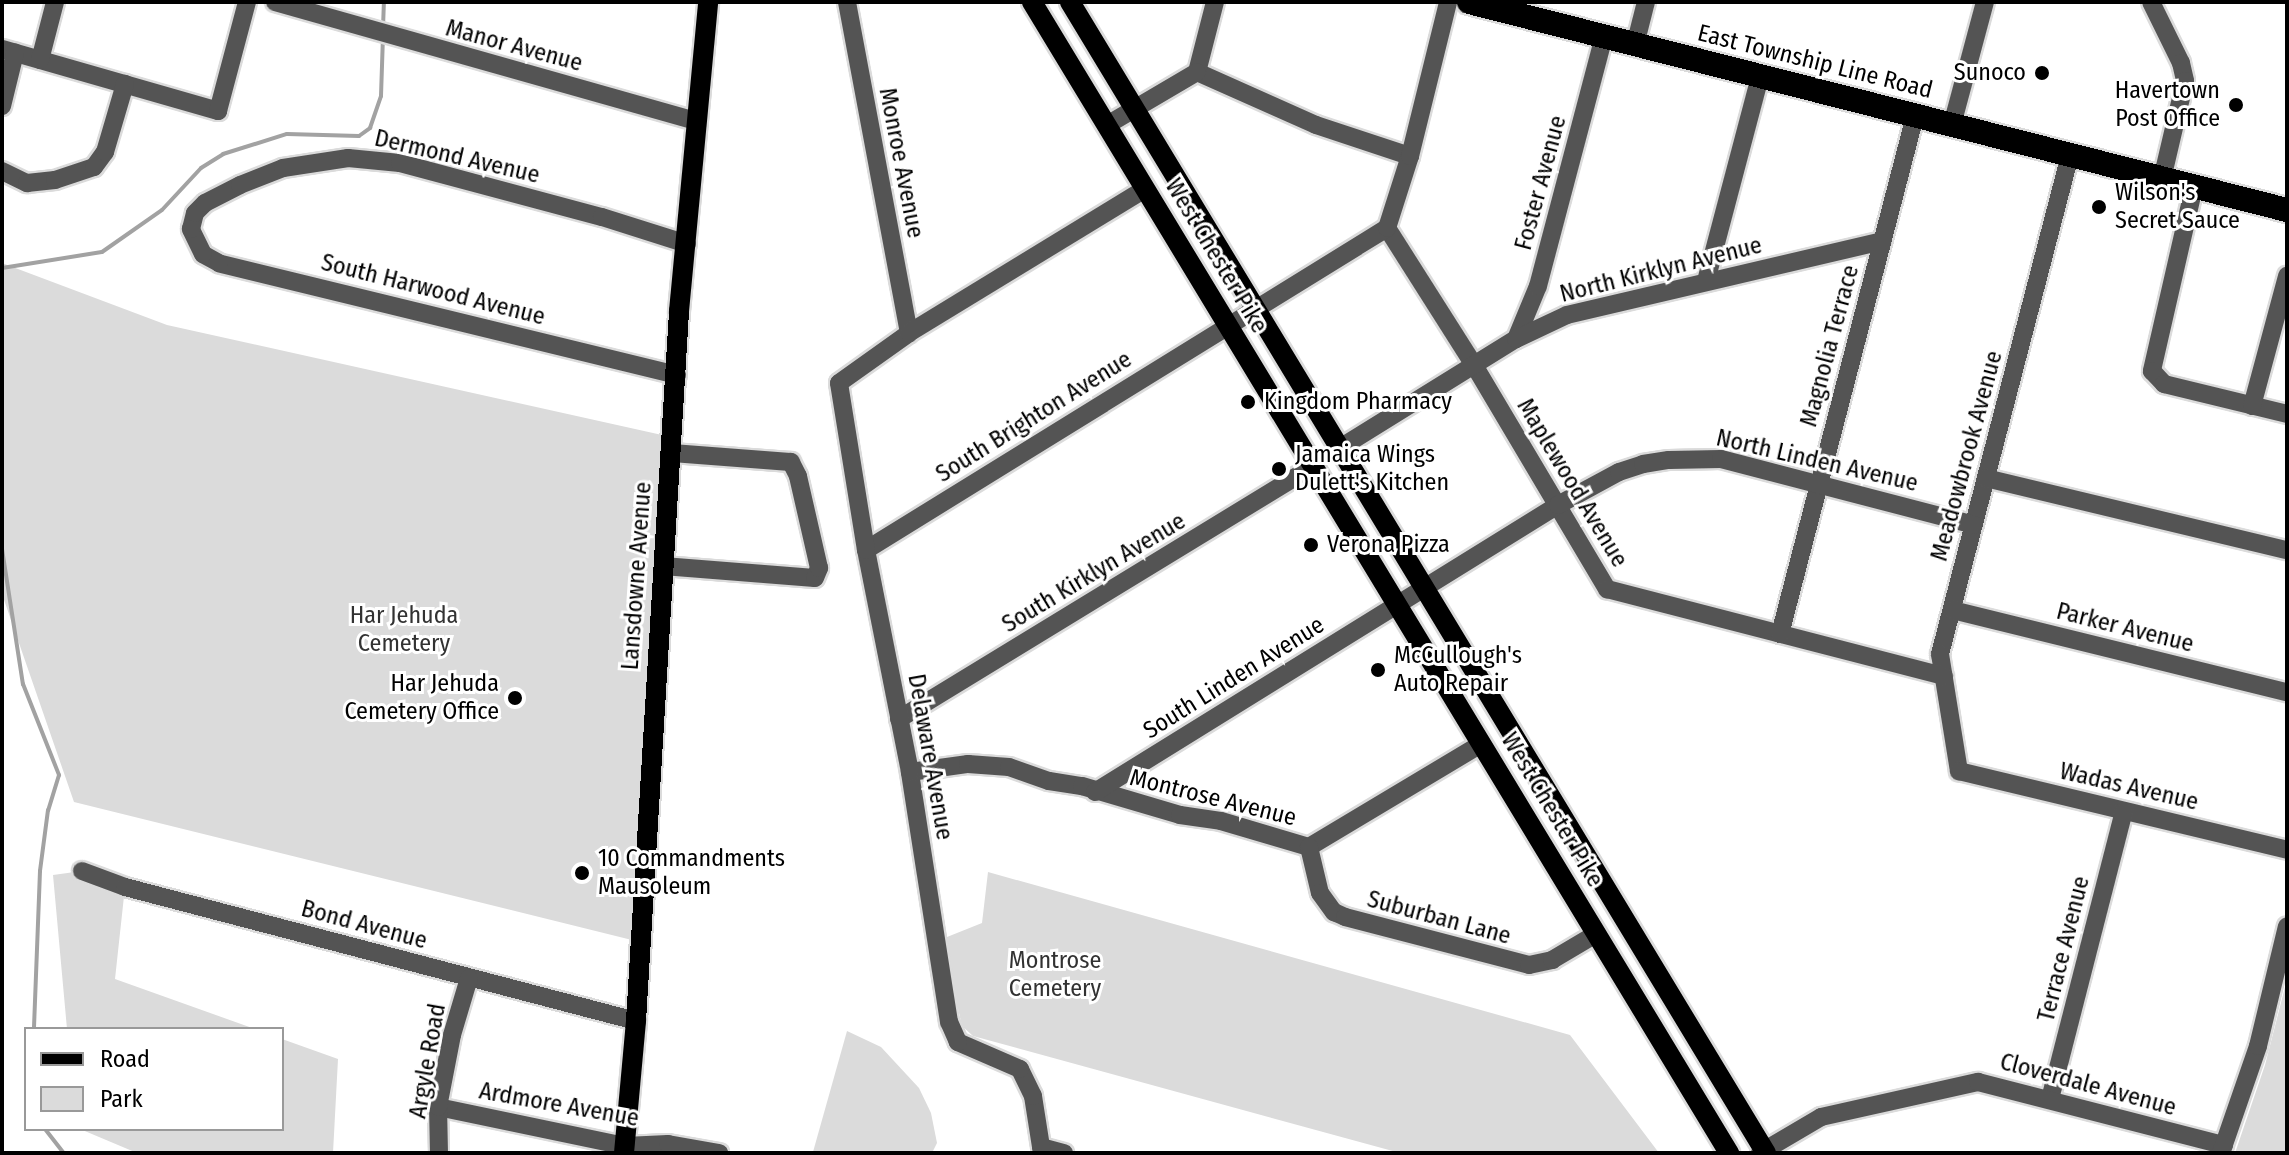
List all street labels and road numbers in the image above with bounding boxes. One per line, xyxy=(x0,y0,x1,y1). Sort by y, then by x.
street label: Manor Avenue xyxy=(443,14,585,78)
street label: East Township Line Road xyxy=(1695,19,1935,105)
street label: Monroe Avenue xyxy=(872,86,930,240)
street label: Foster Avenue xyxy=(1509,113,1573,253)
street label: Dermond Avenue xyxy=(372,124,542,190)
street label: West Chester Pike xyxy=(1159,174,1273,338)
street label: North Kirklyn Avenue xyxy=(1557,231,1765,309)
street label: South Harwood Avenue xyxy=(318,248,548,332)
street label: Magnolia Terrace xyxy=(1795,262,1865,430)
street label: South Brighton Avenue xyxy=(931,345,1137,489)
street label: Meadowbrook Avenue xyxy=(1925,348,2009,564)
street label: Maplewood Avenue xyxy=(1510,394,1634,572)
street label: North Linden Avenue xyxy=(1713,424,1921,498)
street label: Lansdowne Avenue xyxy=(616,481,658,671)
street label: South Kirklyn Avenue xyxy=(997,507,1191,639)
street label: Parker Avenue xyxy=(2053,597,2197,659)
street label: South Linden Avenue xyxy=(1138,611,1330,745)
street label: Delaware Avenue xyxy=(901,672,959,842)
street label: West Chester Pike xyxy=(1495,728,1609,892)
street label: Wadas Avenue xyxy=(2057,757,2201,817)
street label: Montrose Avenue xyxy=(1127,763,1299,833)
street label: Terrace Avenue xyxy=(2032,873,2096,1025)
street label: Suburban Lane xyxy=(1364,885,1514,951)
street label: Bond Avenue xyxy=(298,894,430,956)
street label: Argyle Road xyxy=(404,1001,452,1121)
street label: Cloverdale Avenue xyxy=(1997,1048,2179,1122)
street label: Ardmore Avenue xyxy=(477,1077,641,1133)

